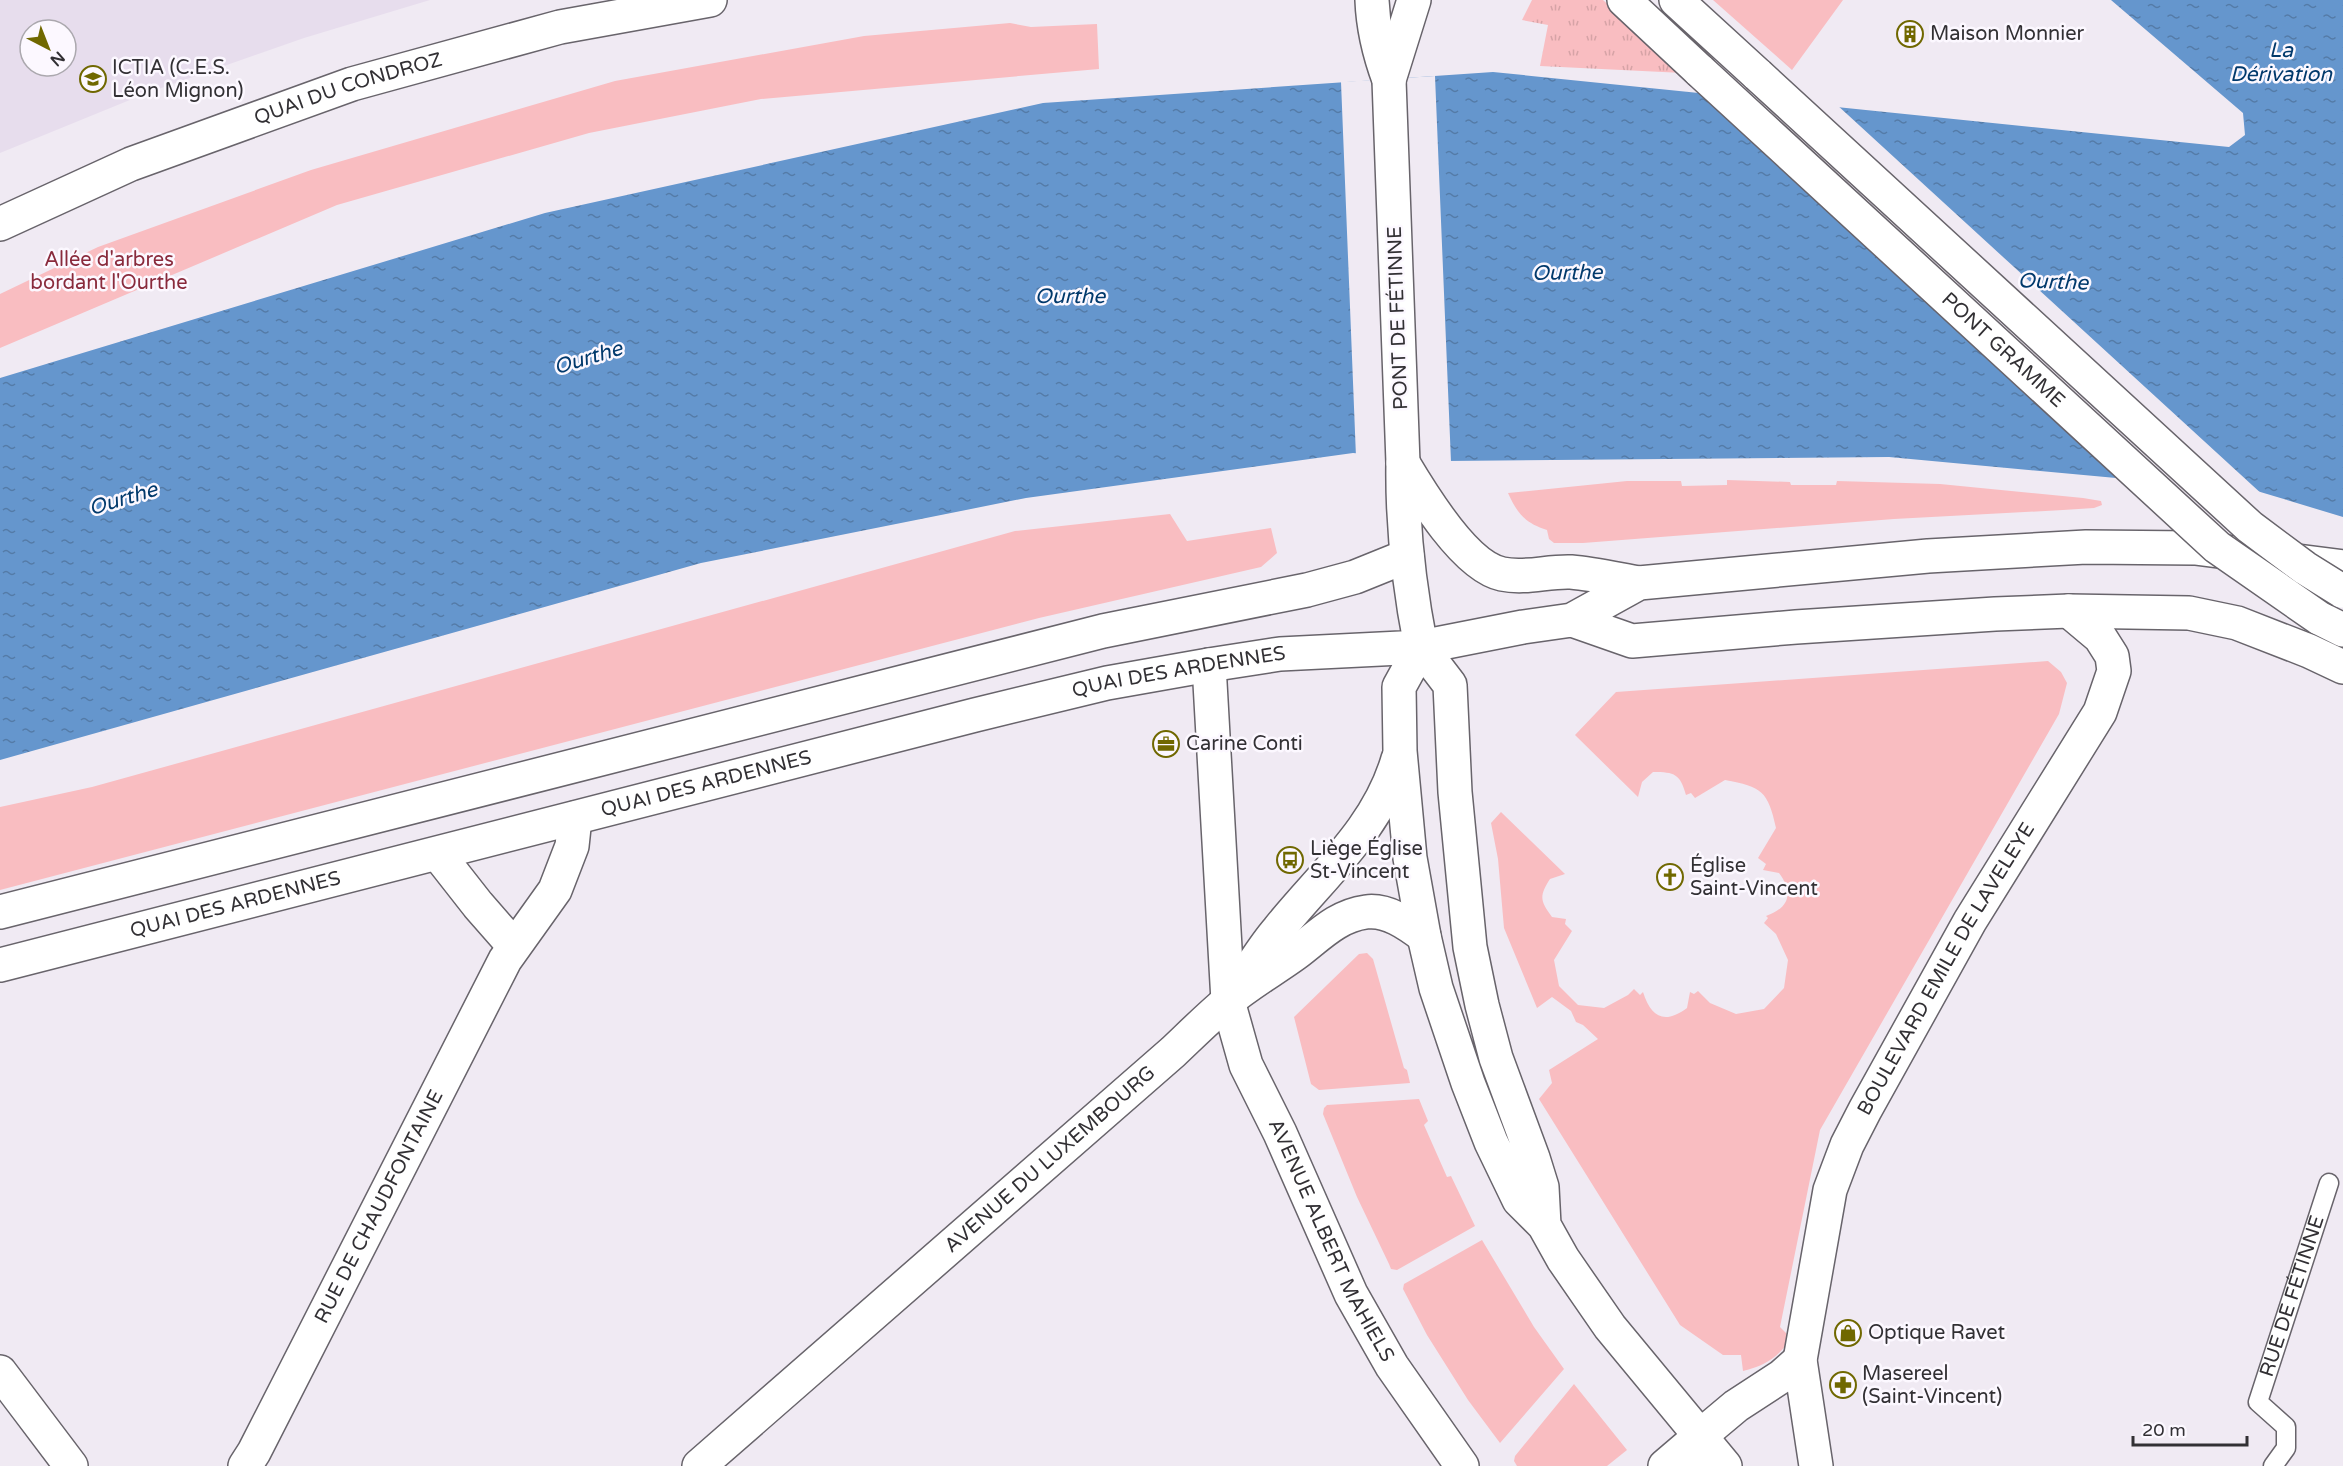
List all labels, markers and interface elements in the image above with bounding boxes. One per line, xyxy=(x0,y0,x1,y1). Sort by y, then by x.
north arrow xyxy=(18,18,78,78)
building icon: Maison Monnier xyxy=(1895,19,1925,49)
place label: Maison Monnier xyxy=(1930,22,2085,46)
water label: La Dérivation xyxy=(2230,38,2333,87)
text: N xyxy=(46,47,69,70)
street label: QUAI DU CONDROZ xyxy=(251,48,445,130)
place label: ICTIA (C.E.S. Léon Mignon) xyxy=(112,56,243,103)
school or university icon: ICTIA (C.E.S. Léon Mignon) xyxy=(78,64,108,94)
street label: PONT DE FÉTINNE xyxy=(1382,226,1413,410)
park label: Allée d'arbres bordant l'Ourthe xyxy=(30,248,188,295)
water label: Ourthe xyxy=(1532,260,1604,286)
water label: Ourthe xyxy=(2017,268,2090,296)
water label: Ourthe xyxy=(1035,284,1106,309)
street label: PONT GRAMME xyxy=(1937,287,2070,413)
water label: Ourthe xyxy=(551,335,626,380)
water label: Ourthe xyxy=(86,476,161,521)
street label: QUAI DES ARDENNES xyxy=(1070,641,1287,703)
office icon: Carine Conti xyxy=(1151,729,1181,759)
place label: Carine Conti xyxy=(1186,732,1303,756)
street label: QUAI DES ARDENNES xyxy=(598,745,814,822)
street label: BOULEVARD EMILE DE LAVELEYE xyxy=(1852,818,2040,1120)
place label: Liège Église St-Vincent xyxy=(1310,836,1423,884)
bus stop icon: Liège Église St-Vincent xyxy=(1275,845,1305,875)
place label: Église Saint-Vincent xyxy=(1690,853,1818,901)
church icon: Église Saint-Vincent xyxy=(1655,862,1685,892)
street label: QUAI DES ARDENNES xyxy=(128,866,343,943)
street label: AVENUE DU LUXEMBOURG xyxy=(940,1061,1160,1258)
street label: RUE DE CHAUDFONTAINE xyxy=(310,1086,449,1327)
street label: AVENUE ALBERT MAHIELS xyxy=(1263,1115,1399,1366)
street label: RUE DE FÉTINNE xyxy=(2255,1213,2330,1380)
shop icon: Optique Ravet xyxy=(1833,1318,1863,1348)
place label: Optique Ravet xyxy=(1868,1321,2006,1345)
place label: Masereel (Saint-Vincent) xyxy=(1862,1362,2002,1409)
pharmacy icon: Masereel (Saint-Vincent) xyxy=(1828,1370,1858,1400)
scale bar xyxy=(2133,1409,2247,1447)
text: 20 m xyxy=(2142,1419,2186,1441)

